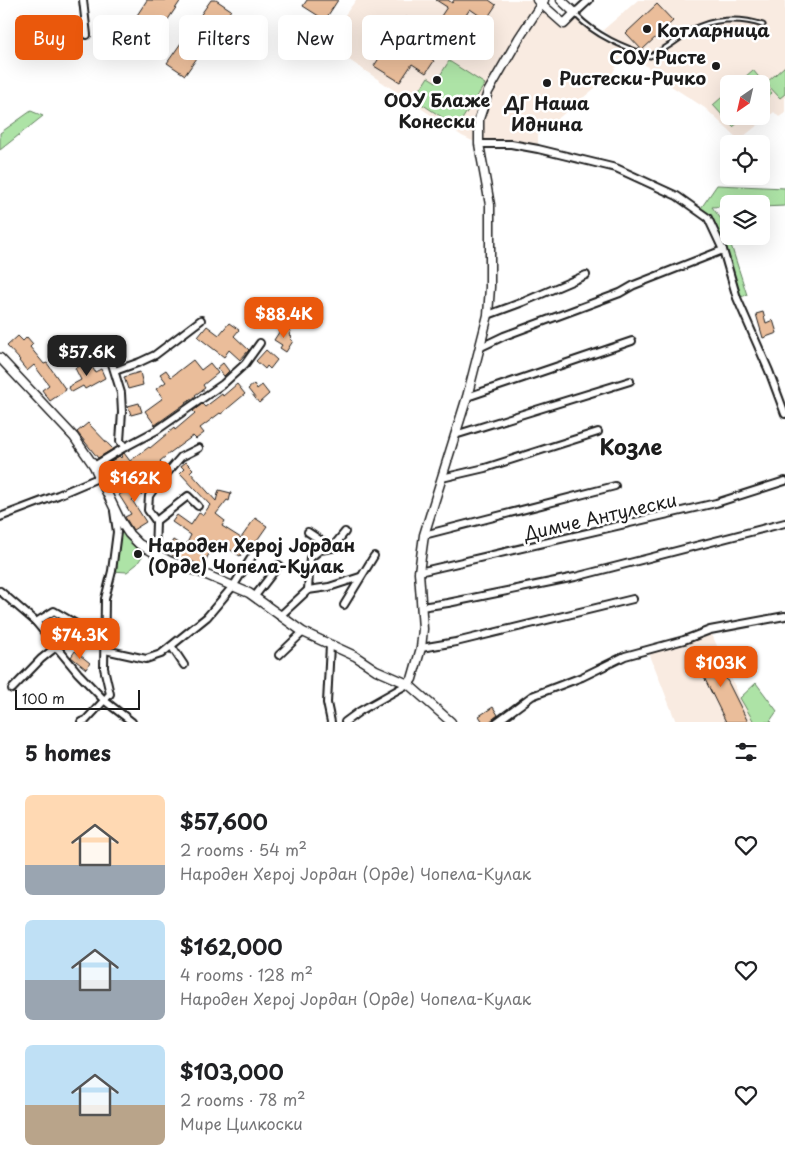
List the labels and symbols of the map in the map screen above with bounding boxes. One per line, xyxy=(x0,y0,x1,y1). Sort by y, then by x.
place label: Котларница xyxy=(657,16,770,43)
marker: Котларница xyxy=(641,23,653,35)
place label: СОУ Ристе Ристески-Ричко xyxy=(559,43,706,91)
marker: СОУ Ристе Ристески-Ричко xyxy=(710,60,722,72)
marker: ООУ Блаже Конески xyxy=(431,74,443,86)
north arrow xyxy=(720,75,770,125)
marker: ДГ Наша Иднина xyxy=(541,77,553,89)
place label: ООУ Блаже Конески xyxy=(384,86,491,134)
place label: ДГ Наша Иднина xyxy=(503,89,590,137)
pin: $88.4K xyxy=(243,296,325,339)
pin: $57.6K xyxy=(46,334,128,377)
district label: Козле xyxy=(599,429,663,462)
pin: $162K xyxy=(100,460,170,503)
street label: Димче Антулески xyxy=(520,485,679,547)
place label: Народен Херој Јордан (Орде) Чопела-Кулак xyxy=(148,531,355,579)
marker: Народен Херој Јордан (Орде) Чопела-Кулак xyxy=(132,548,144,560)
pin: $74.3K xyxy=(39,618,121,660)
pin: $103K xyxy=(686,646,756,688)
scale bar xyxy=(15,687,140,710)

